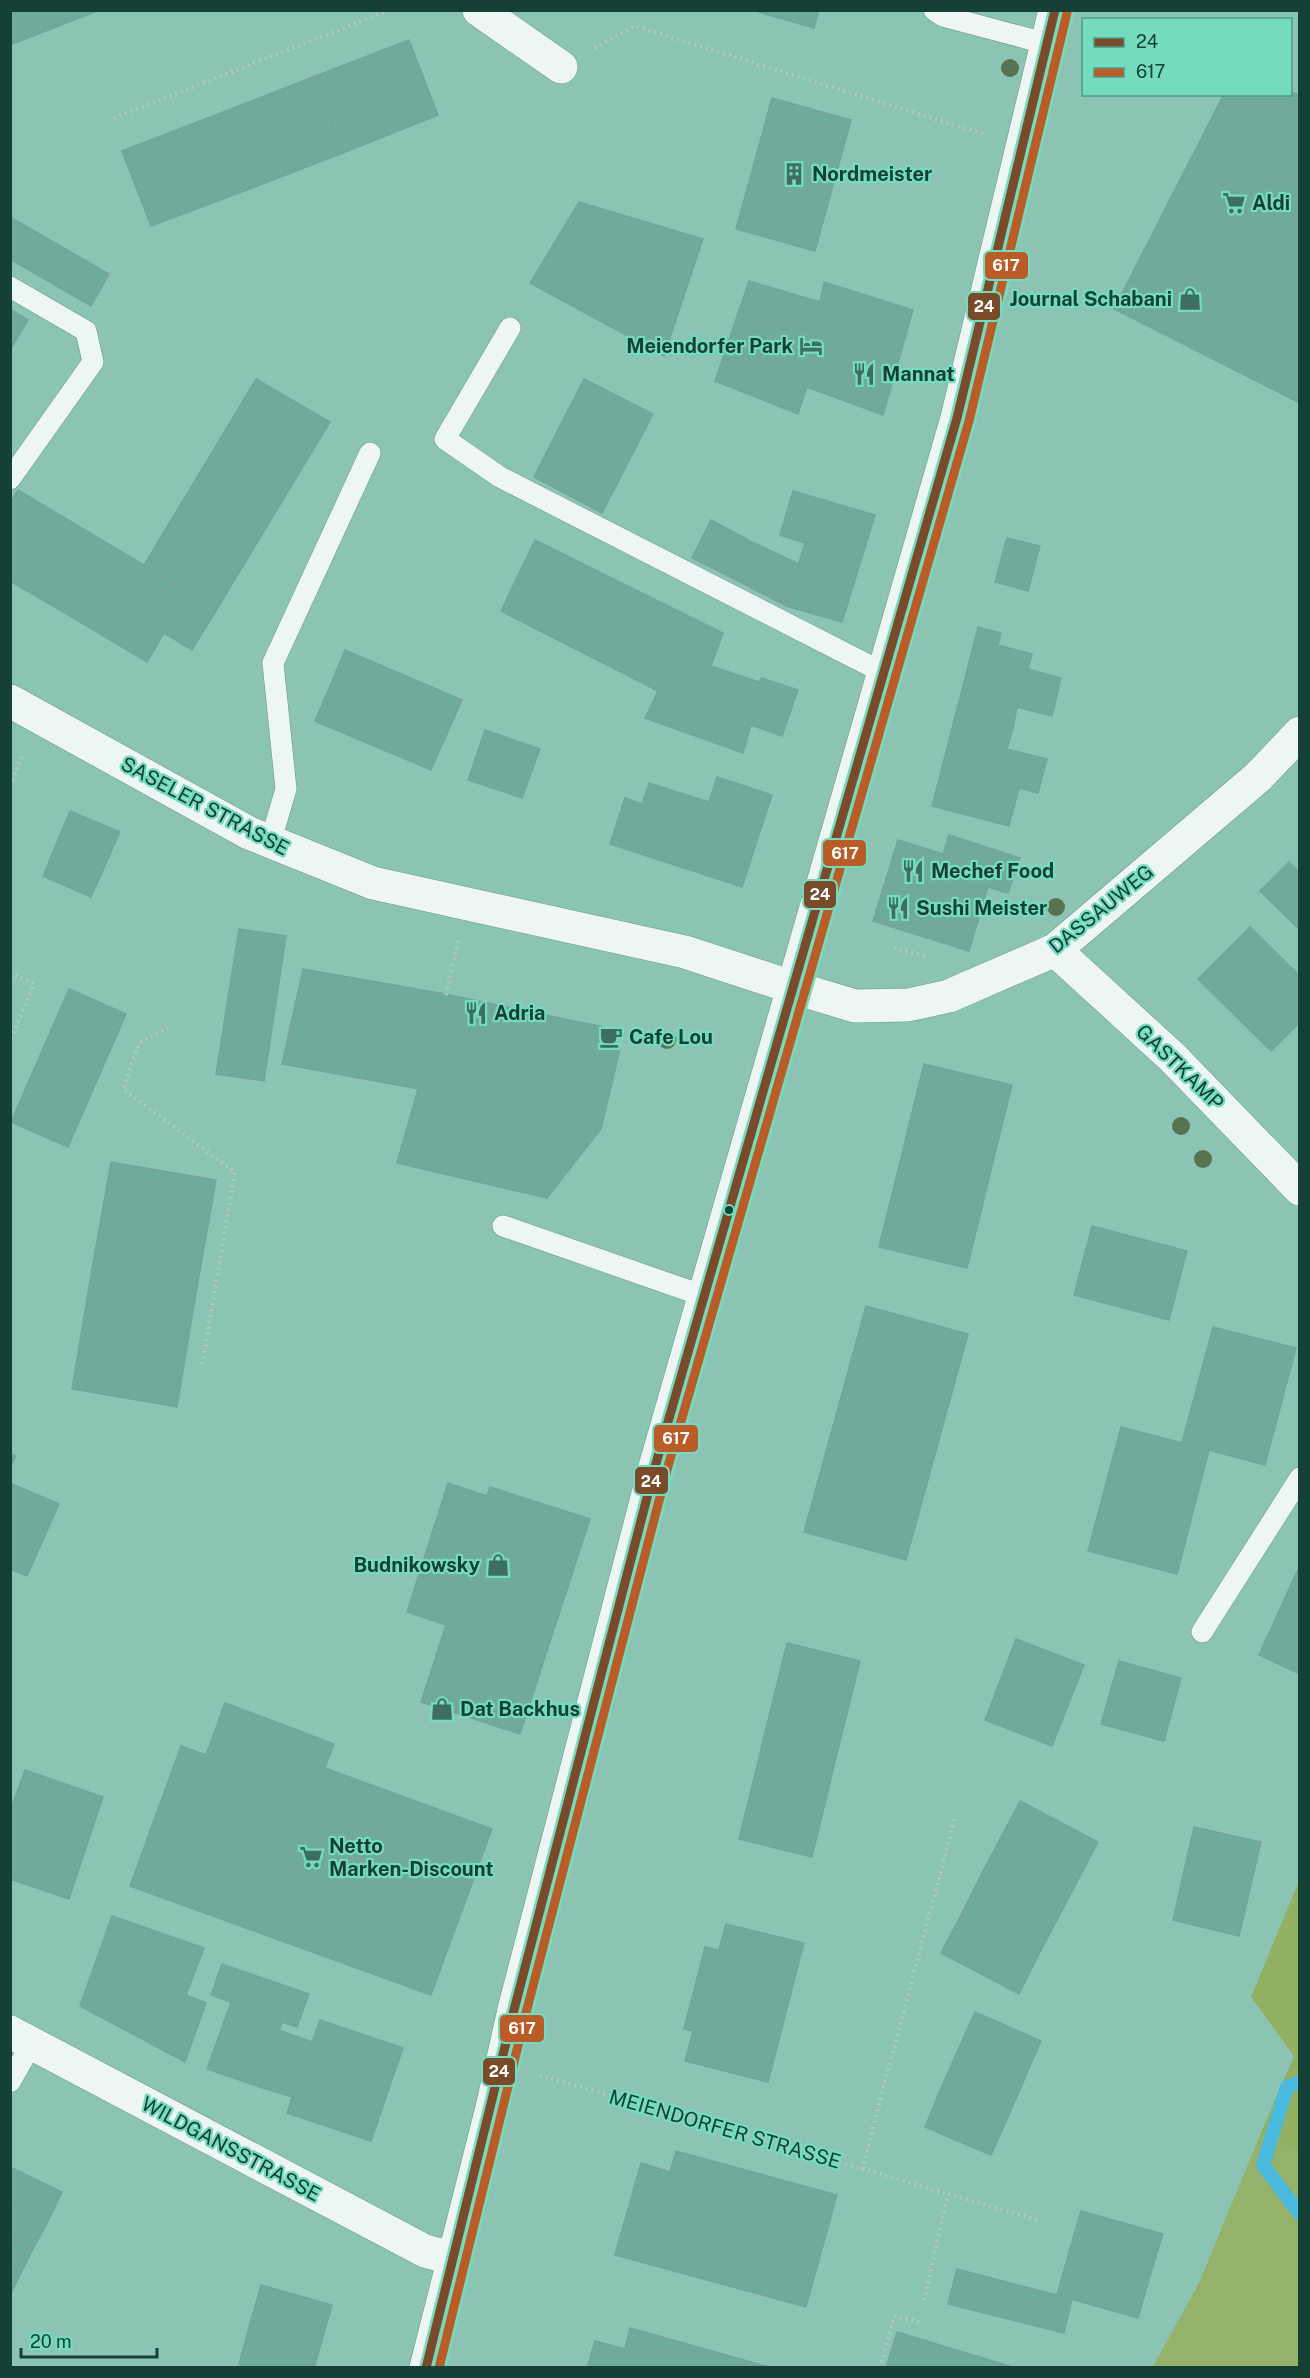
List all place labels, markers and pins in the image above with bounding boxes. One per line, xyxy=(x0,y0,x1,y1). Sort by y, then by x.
building icon: Nordmeister xyxy=(781,161,807,187)
place label: Nordmeister xyxy=(812,162,932,186)
supermarket icon: Aldi xyxy=(1221,190,1247,216)
place label: Aldi xyxy=(1252,191,1290,215)
shop icon: Journal Schabani xyxy=(1177,286,1203,312)
place label: Journal Schabani xyxy=(1010,287,1172,311)
hotel icon: Meiendorfer Park xyxy=(798,333,824,359)
place label: Meiendorfer Park xyxy=(626,334,793,358)
restaurant icon: Mannat xyxy=(851,361,877,387)
place label: Mannat xyxy=(882,362,955,386)
restaurant icon: Mechef Food xyxy=(900,858,926,884)
place label: Mechef Food xyxy=(931,859,1054,883)
restaurant icon: Sushi Meister xyxy=(885,895,911,921)
place label: Sushi Meister xyxy=(916,896,1047,920)
restaurant icon: Adria xyxy=(463,1000,489,1026)
place label: Adria xyxy=(494,1001,545,1025)
cafe icon: Cafe Lou xyxy=(598,1024,624,1050)
place label: Cafe Lou xyxy=(629,1025,713,1049)
unlabelled marker xyxy=(723,1204,735,1216)
shop icon: Budnikowsky xyxy=(485,1552,511,1578)
place label: Budnikowsky xyxy=(353,1553,480,1577)
shop icon: Dat Backhus xyxy=(429,1696,455,1722)
place label: Dat Backhus xyxy=(460,1697,580,1721)
place label: Netto Marken-Discount xyxy=(329,1834,494,1881)
supermarket icon: Netto Marken-Discount xyxy=(298,1844,324,1870)

